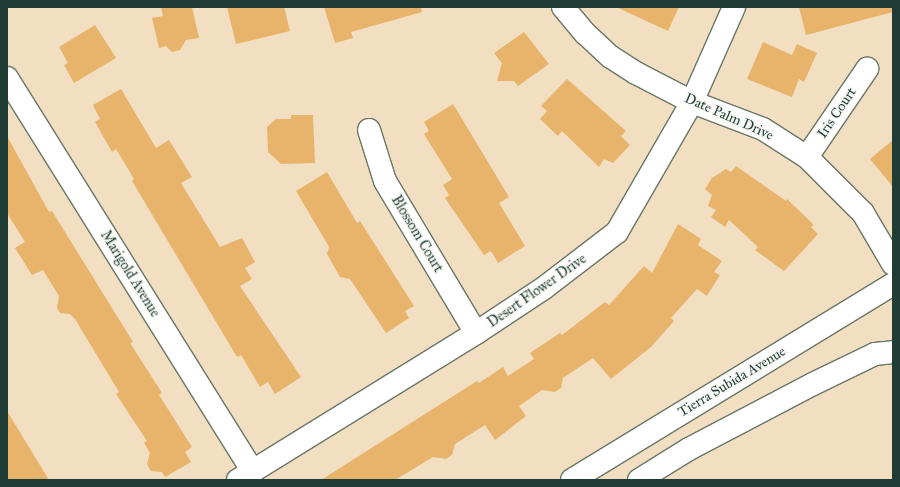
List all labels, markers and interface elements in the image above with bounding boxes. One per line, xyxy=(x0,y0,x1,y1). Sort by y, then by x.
street label: Iris Court xyxy=(814,84,860,142)
street label: Date Palm Drive xyxy=(682,90,776,144)
street label: Blossom Court xyxy=(387,193,447,275)
street label: Marigold Avenue xyxy=(97,228,163,320)
street label: Desert Flower Drive xyxy=(484,251,590,331)
street label: Tierra Subida Avenue xyxy=(675,343,789,421)

